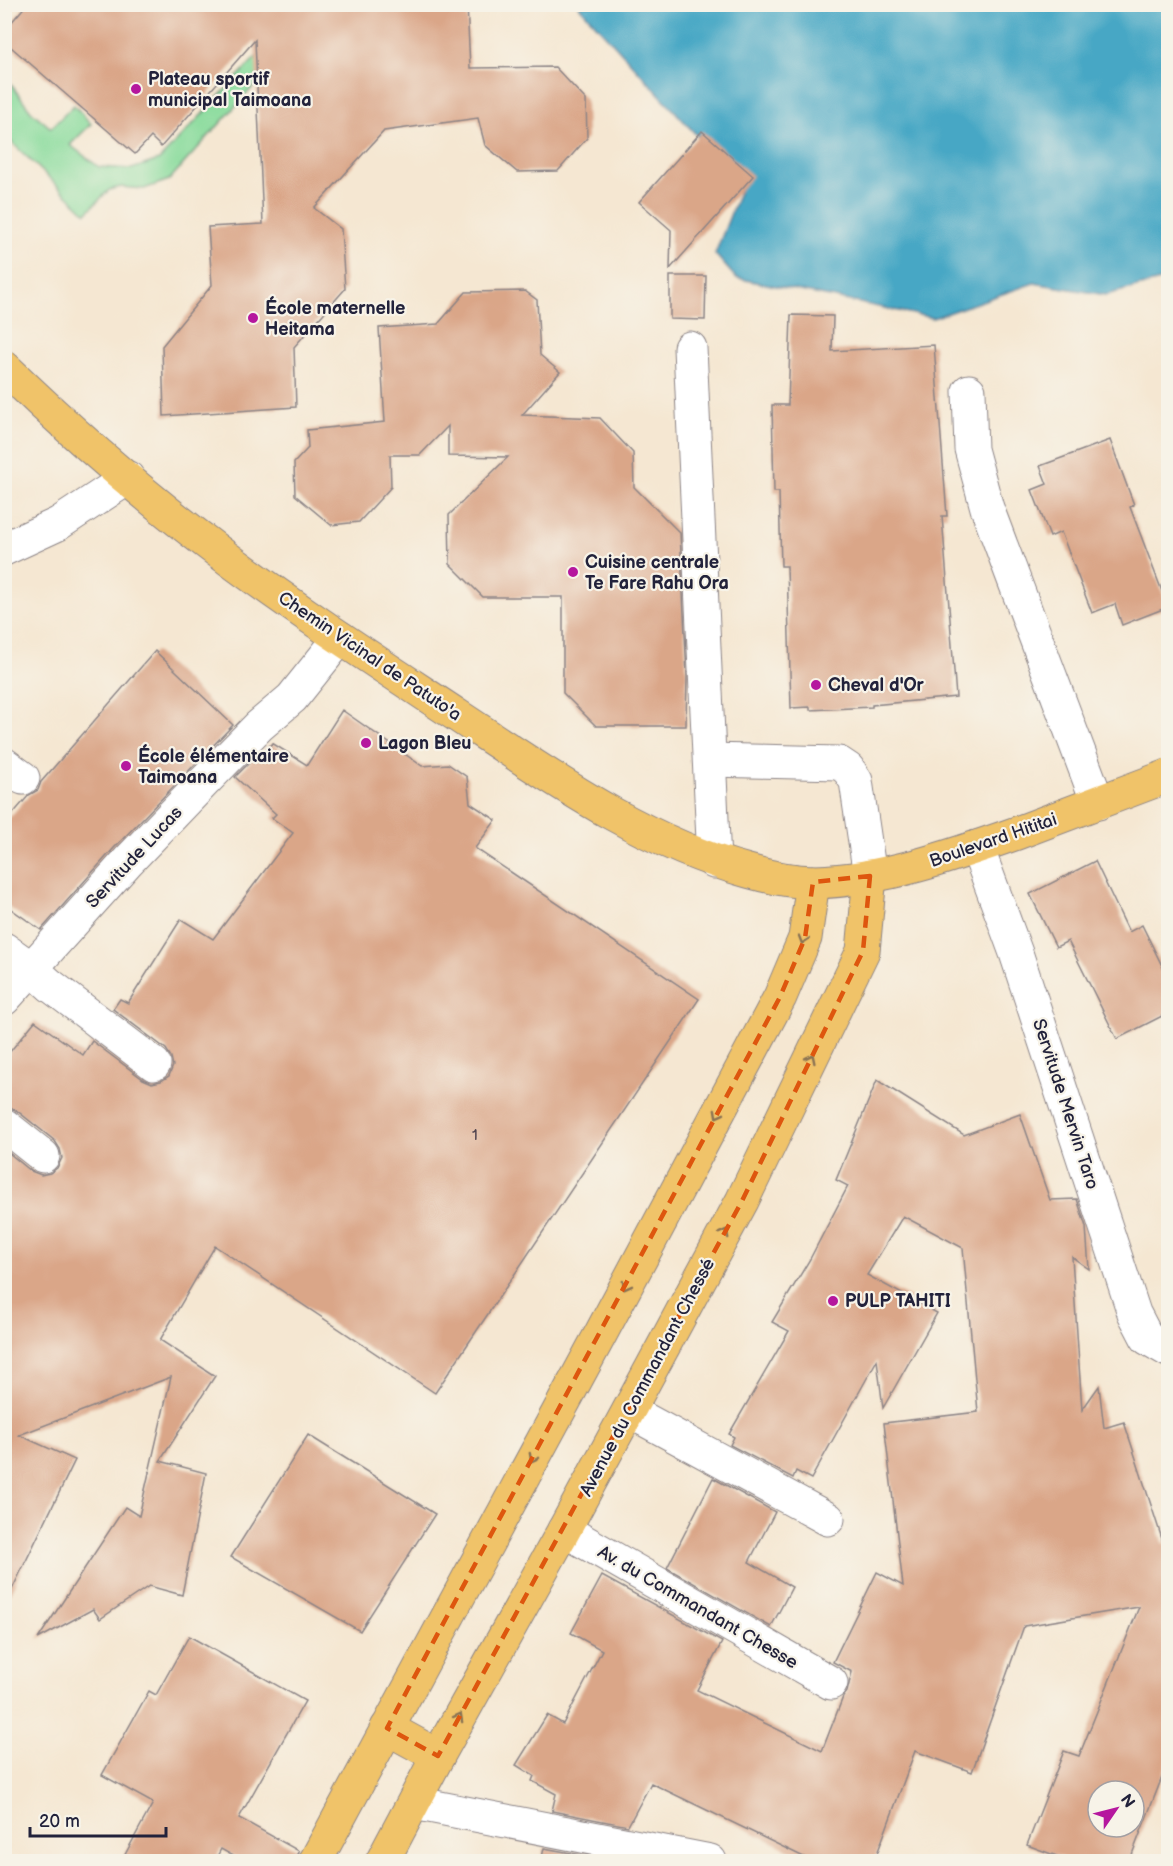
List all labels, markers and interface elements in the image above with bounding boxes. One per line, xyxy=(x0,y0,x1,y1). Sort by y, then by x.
place label: Plateau sportif municipal Taimoana xyxy=(148,69,311,111)
marker: Plateau sportif municipal Taimoana xyxy=(129,82,143,96)
place label: École maternelle Heitama xyxy=(265,296,405,340)
marker: École maternelle Heitama xyxy=(246,311,260,325)
place label: Cuisine centrale Te Fare Rahu Ora xyxy=(585,552,729,594)
marker: Cuisine centrale Te Fare Rahu Ora xyxy=(566,565,580,579)
street label: Chemin Vicinal de Patuto'a xyxy=(274,587,465,726)
place label: Cheval d'Or xyxy=(828,675,925,696)
marker: Cheval d'Or xyxy=(809,678,823,692)
place label: Lagon Bleu xyxy=(378,733,471,754)
marker: Lagon Bleu xyxy=(359,736,373,750)
place label: École élémentaire Taimoana xyxy=(138,744,289,788)
marker: École élémentaire Taimoana xyxy=(119,759,133,773)
street label: Servitude Lucas xyxy=(82,802,187,913)
street label: Boulevard Hititai xyxy=(927,809,1060,872)
one-way arrow xyxy=(798,934,810,945)
street label: Servitude Mervin Taro xyxy=(1028,1016,1103,1192)
one-way arrow xyxy=(804,1054,815,1065)
one-way arrow xyxy=(714,1108,725,1119)
house number: 1 xyxy=(472,1126,478,1145)
one-way arrow xyxy=(718,1229,729,1240)
street label: Avenue du Commandant Chessé xyxy=(576,1254,719,1500)
one-way arrow xyxy=(622,1280,633,1291)
place label: PULP TAHITI xyxy=(845,1291,951,1312)
marker: PULP TAHITI xyxy=(826,1294,840,1308)
one-way arrow xyxy=(529,1452,540,1462)
street label: Av. du Commandant Chesse xyxy=(594,1541,802,1674)
one-way arrow xyxy=(452,1713,464,1724)
north arrow xyxy=(1086,1779,1146,1839)
text: N xyxy=(1116,1791,1138,1812)
scale bar xyxy=(30,1800,166,1838)
text: 20 m xyxy=(39,1811,80,1832)

